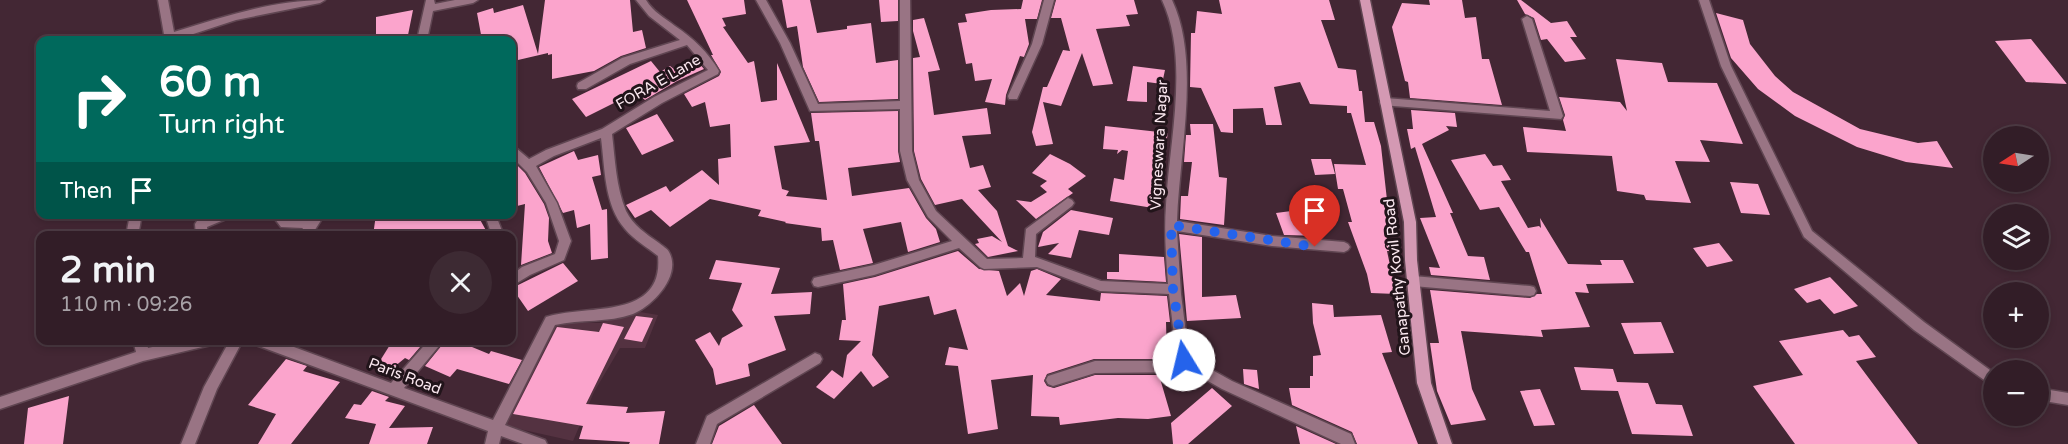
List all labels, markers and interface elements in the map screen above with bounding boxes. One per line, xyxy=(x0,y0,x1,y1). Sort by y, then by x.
street label: FORA E Lane xyxy=(612,50,704,114)
text: 60 m xyxy=(159,57,261,108)
icon: right xyxy=(60,60,138,138)
street label: Vigneswara Nagar xyxy=(1147,79,1171,211)
text: Turn right xyxy=(159,108,285,141)
north arrow xyxy=(1983,126,2049,192)
map controls xyxy=(1983,126,2049,426)
icon: arrive xyxy=(125,174,158,207)
text: Then xyxy=(60,178,113,204)
pin xyxy=(1289,185,1340,247)
icon: arrive xyxy=(1298,194,1331,227)
street label: Ganapathy Kovil Road xyxy=(1380,198,1414,356)
button: layers xyxy=(1983,204,2049,270)
text: 2 min xyxy=(60,249,156,292)
button: close xyxy=(429,251,492,314)
button: + xyxy=(1983,282,2049,348)
text: 110 m · 09:26 xyxy=(60,293,192,317)
position arrow xyxy=(1152,328,1216,392)
street label: Paris Road xyxy=(366,354,444,398)
button: − xyxy=(1983,360,2049,426)

